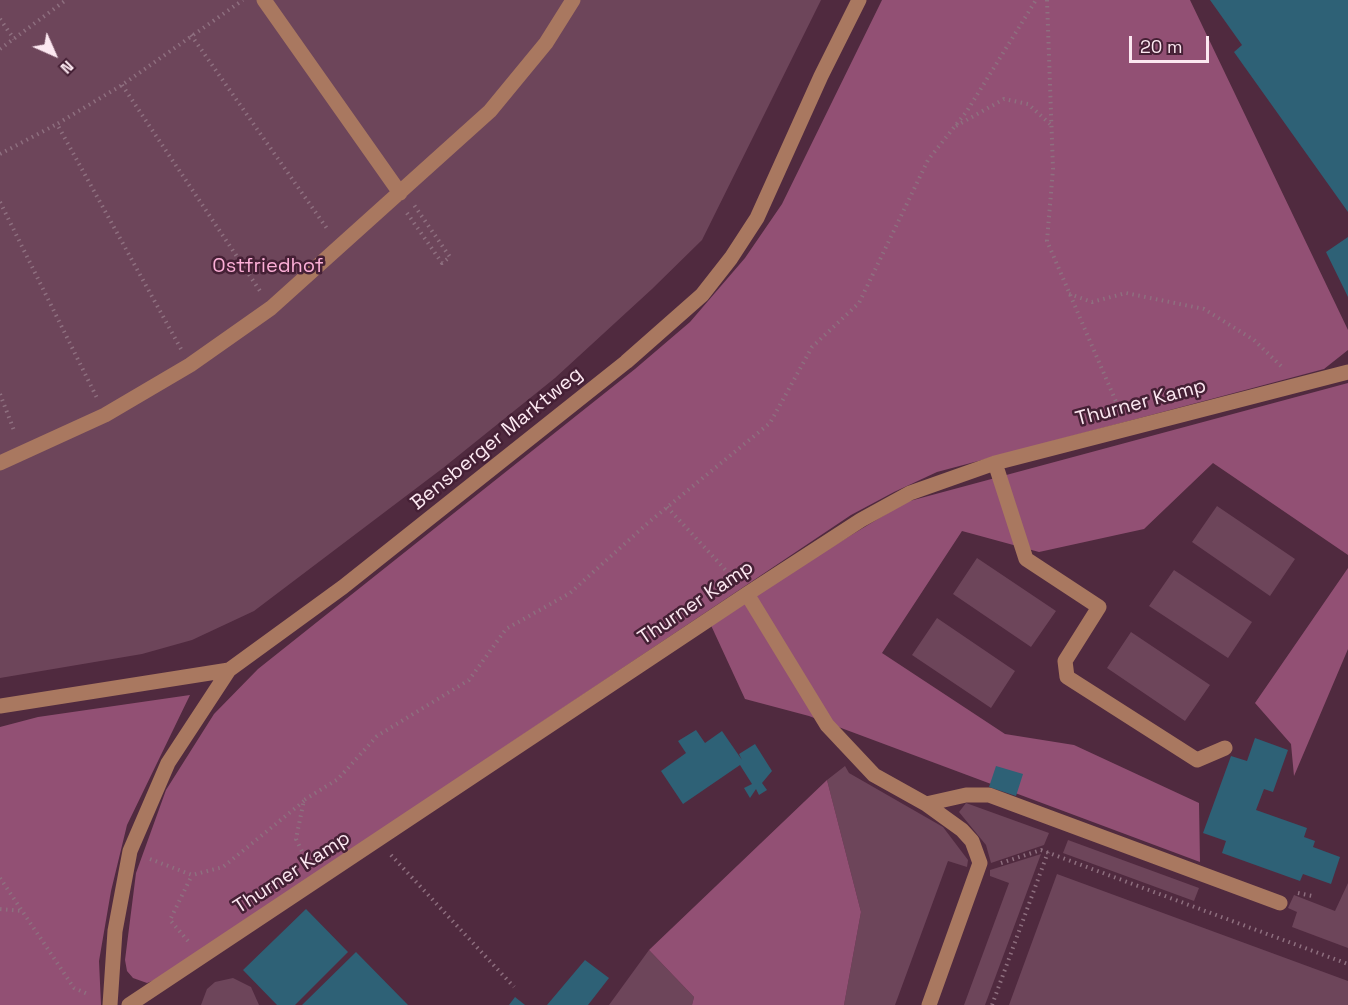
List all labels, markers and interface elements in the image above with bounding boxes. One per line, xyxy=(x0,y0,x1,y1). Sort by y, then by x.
north arrow xyxy=(24,24,84,84)
scale bar xyxy=(1132,24,1212,62)
text: 20 m xyxy=(1140,35,1183,58)
text: N xyxy=(56,56,78,78)
park label: Ostfriedhof xyxy=(212,255,324,279)
street label: Bensberger Marktweg xyxy=(406,362,588,516)
street label: Thurner Kamp xyxy=(1073,374,1209,432)
street label: Thurner Kamp xyxy=(634,556,758,650)
street label: Thurner Kamp xyxy=(229,826,355,920)

